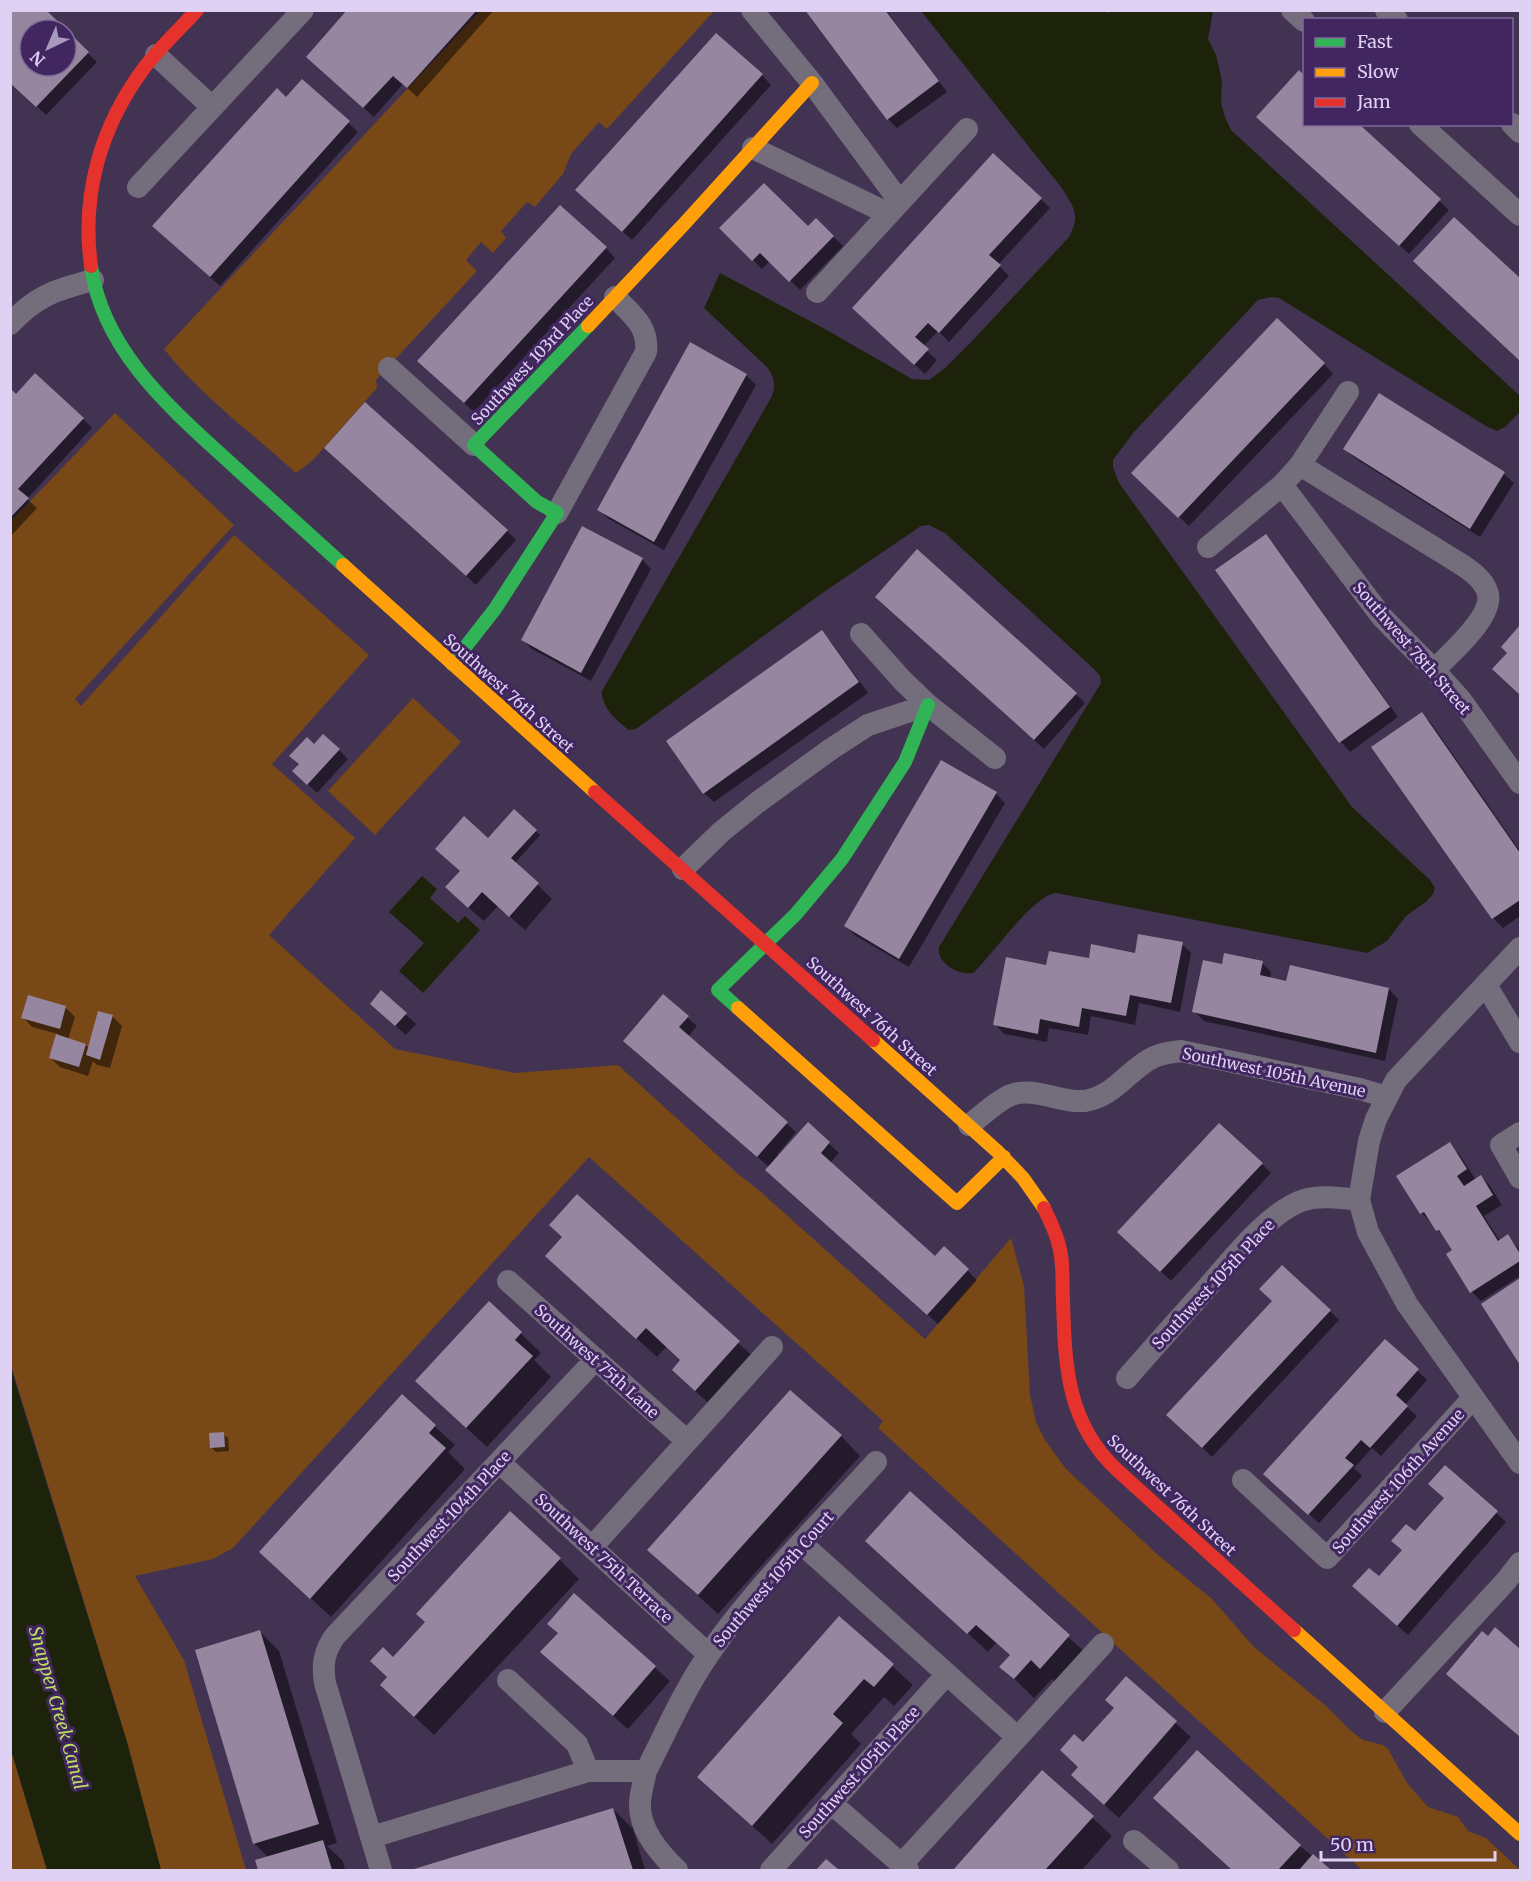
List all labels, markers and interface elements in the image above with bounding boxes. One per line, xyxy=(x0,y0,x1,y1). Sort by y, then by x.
north arrow xyxy=(18,18,78,78)
legend xyxy=(1303,18,1513,126)
text: Fast xyxy=(1357,30,1393,53)
text: N xyxy=(26,47,49,70)
text: Slow xyxy=(1357,60,1400,83)
text: Jam xyxy=(1356,90,1391,113)
street label: Southwest 103rd Place xyxy=(467,291,597,429)
street label: Southwest 78th Street xyxy=(1349,577,1476,719)
street label: Southwest 76th Street xyxy=(439,629,579,758)
street label: Southwest 76th Street xyxy=(802,952,942,1081)
street label: Southwest 105th Avenue xyxy=(1180,1043,1368,1101)
street label: Southwest 105th Place xyxy=(1147,1215,1279,1353)
street label: Southwest 75th Lane xyxy=(530,1300,664,1422)
street label: Southwest 106th Avenue xyxy=(1328,1404,1468,1558)
street label: Southwest 76th Street xyxy=(1103,1430,1241,1561)
street label: Southwest 104th Place xyxy=(383,1446,515,1586)
street label: Southwest 75th Terrace xyxy=(531,1489,677,1627)
street label: Southwest 105th Court xyxy=(708,1506,838,1651)
water label: Snapper Creek Canal xyxy=(24,1624,92,1792)
street label: Southwest 105th Place xyxy=(794,1702,924,1842)
scale bar xyxy=(1321,1824,1495,1862)
text: 50 m xyxy=(1330,1833,1374,1856)

